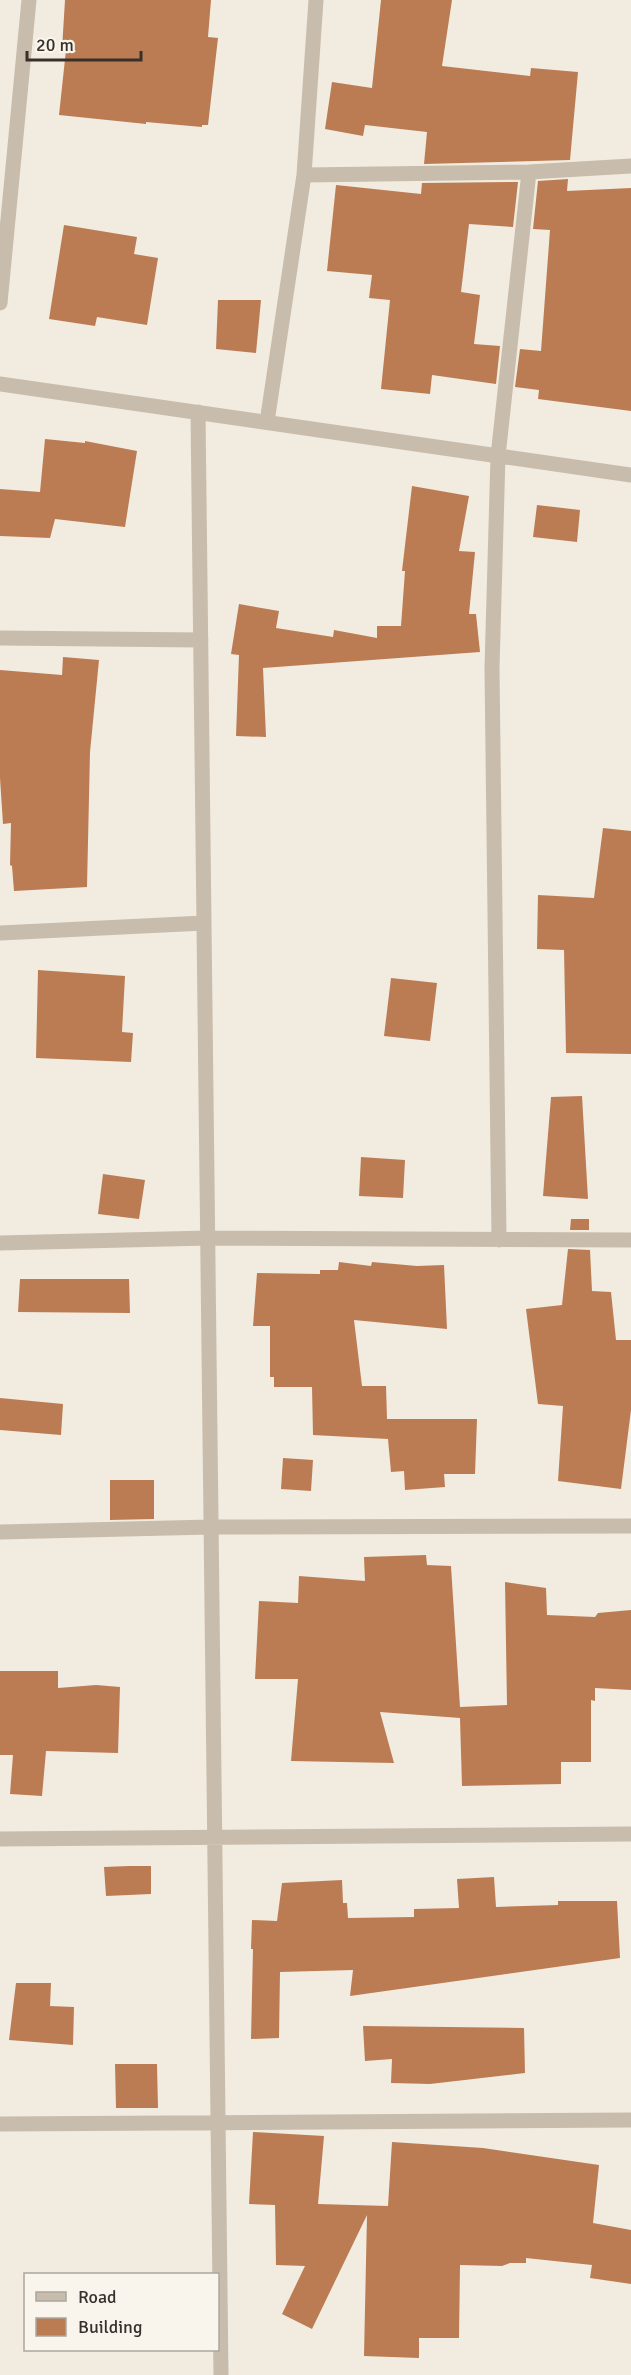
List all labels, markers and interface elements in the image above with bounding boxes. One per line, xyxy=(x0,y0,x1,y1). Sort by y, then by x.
scale bar xyxy=(27,24,141,62)
text: 20 m xyxy=(36,34,74,56)
legend xyxy=(24,2273,219,2351)
text: Road xyxy=(78,2286,117,2308)
text: Building xyxy=(78,2316,142,2338)

